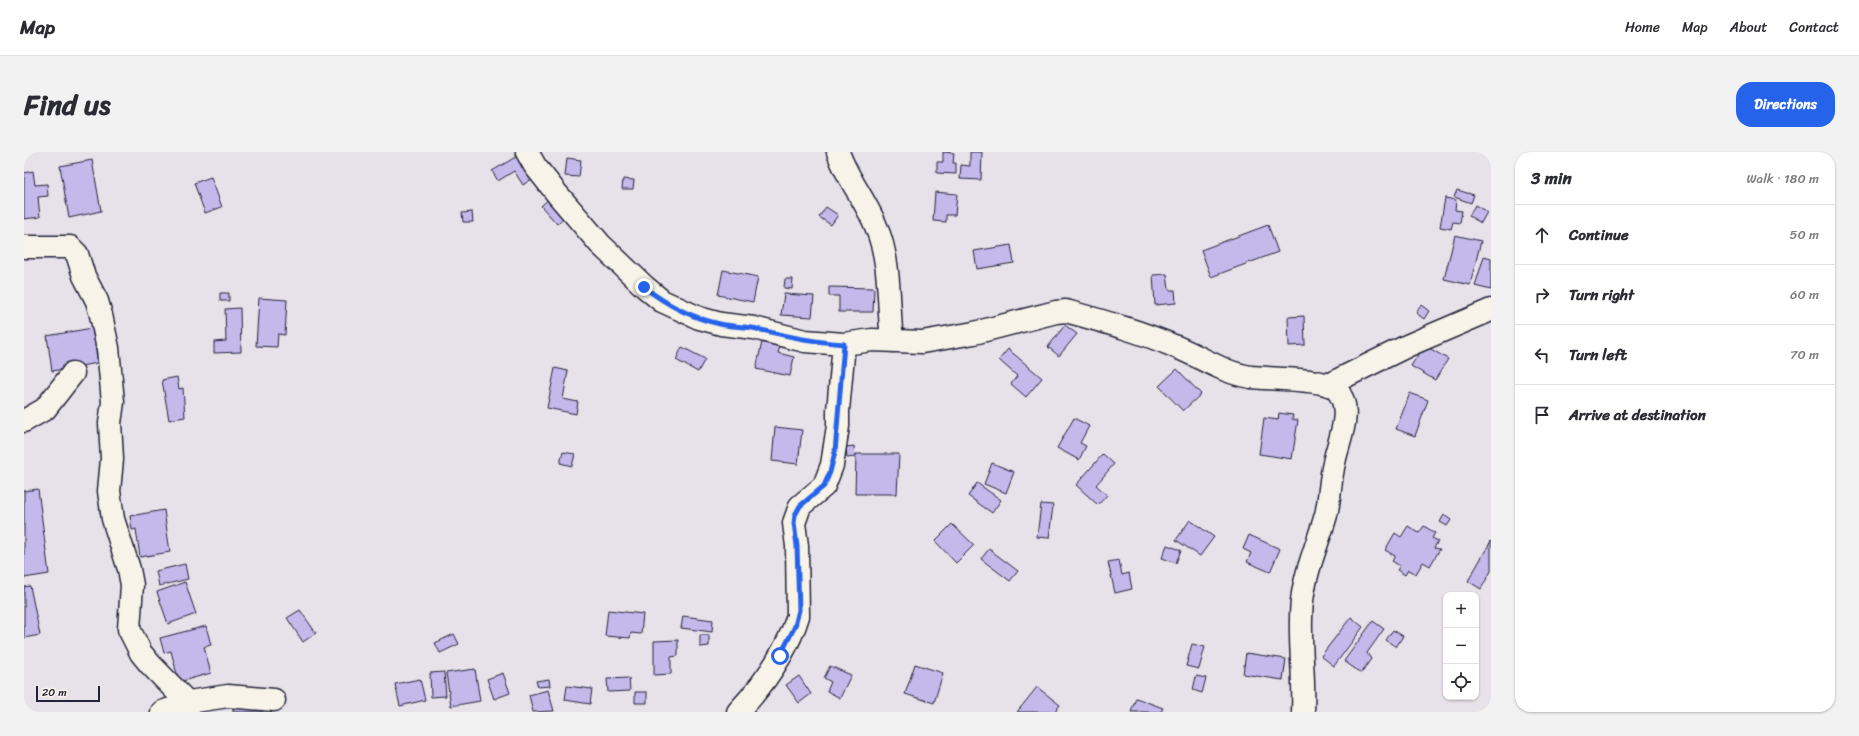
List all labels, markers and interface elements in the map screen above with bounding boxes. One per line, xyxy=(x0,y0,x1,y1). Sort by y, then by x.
text: Map xyxy=(20,11,55,44)
text: Home xyxy=(1625,15,1660,40)
text: Map xyxy=(1682,15,1708,40)
text: About xyxy=(1730,15,1767,40)
text: Contact xyxy=(1789,15,1839,40)
text: Find us xyxy=(24,80,111,129)
button: Directions xyxy=(1736,82,1835,127)
text: 3 min xyxy=(1531,163,1572,193)
text: Walk · 180 m xyxy=(1747,167,1819,190)
text: Continue xyxy=(1569,222,1629,248)
text: 50 m xyxy=(1789,223,1819,246)
icon: ahead xyxy=(1531,224,1553,246)
route end xyxy=(635,278,653,296)
text: Turn right xyxy=(1569,282,1634,308)
text: 60 m xyxy=(1790,283,1819,306)
icon: right xyxy=(1531,284,1553,306)
text: Turn left xyxy=(1569,342,1627,368)
text: 70 m xyxy=(1790,343,1819,366)
icon: left xyxy=(1531,344,1553,366)
text: Arrive at destination xyxy=(1569,402,1706,428)
icon: arrive xyxy=(1531,404,1553,426)
map controls xyxy=(1443,592,1479,700)
button: + xyxy=(1443,592,1479,628)
button: − xyxy=(1443,628,1479,664)
route start xyxy=(771,647,789,665)
button: locate xyxy=(1443,664,1479,700)
text: 20 m xyxy=(42,683,67,702)
scale bar xyxy=(36,684,100,703)

